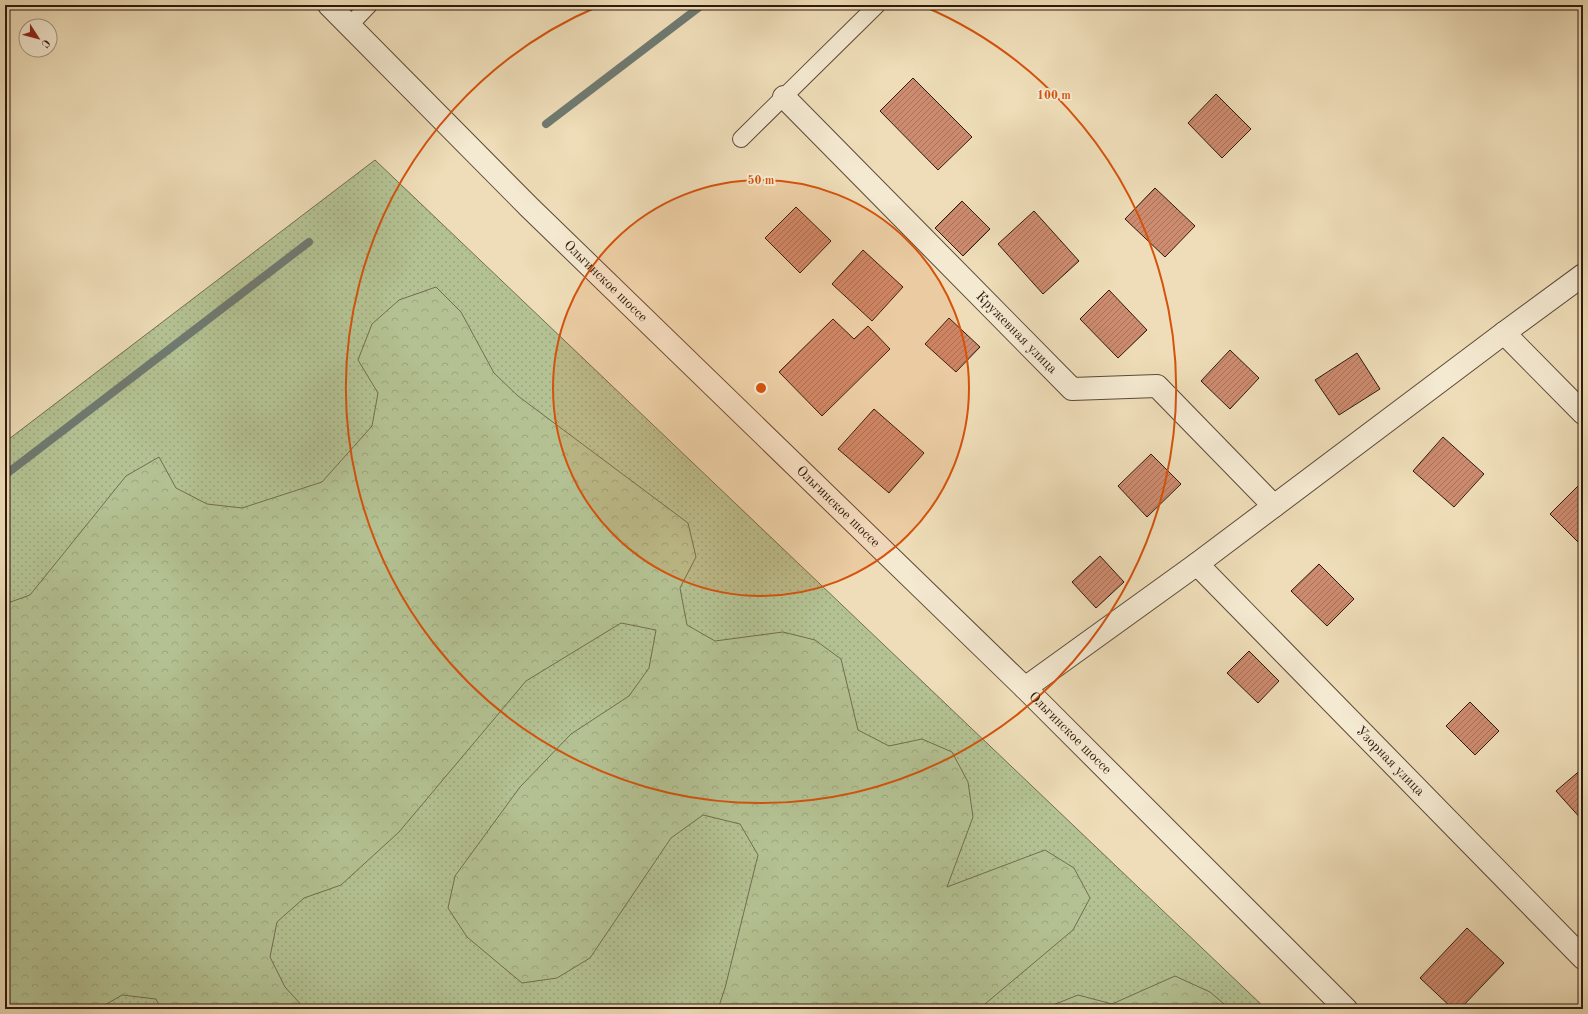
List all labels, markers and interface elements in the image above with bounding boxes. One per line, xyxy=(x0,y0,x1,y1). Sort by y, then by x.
north arrow xyxy=(18,18,58,58)
text: С xyxy=(38,37,51,49)
text: 100 m xyxy=(1037,90,1071,102)
text: 50 m xyxy=(748,174,775,187)
street label: Ольгинское шоссе xyxy=(561,238,650,325)
street label: Кружевная улица xyxy=(973,289,1060,376)
centre of rings xyxy=(754,381,768,395)
street label: Ольгинское шоссе xyxy=(794,463,883,550)
street label: Ольгинское шоссе xyxy=(1026,689,1114,777)
street label: Узорная улица xyxy=(1353,724,1427,799)

